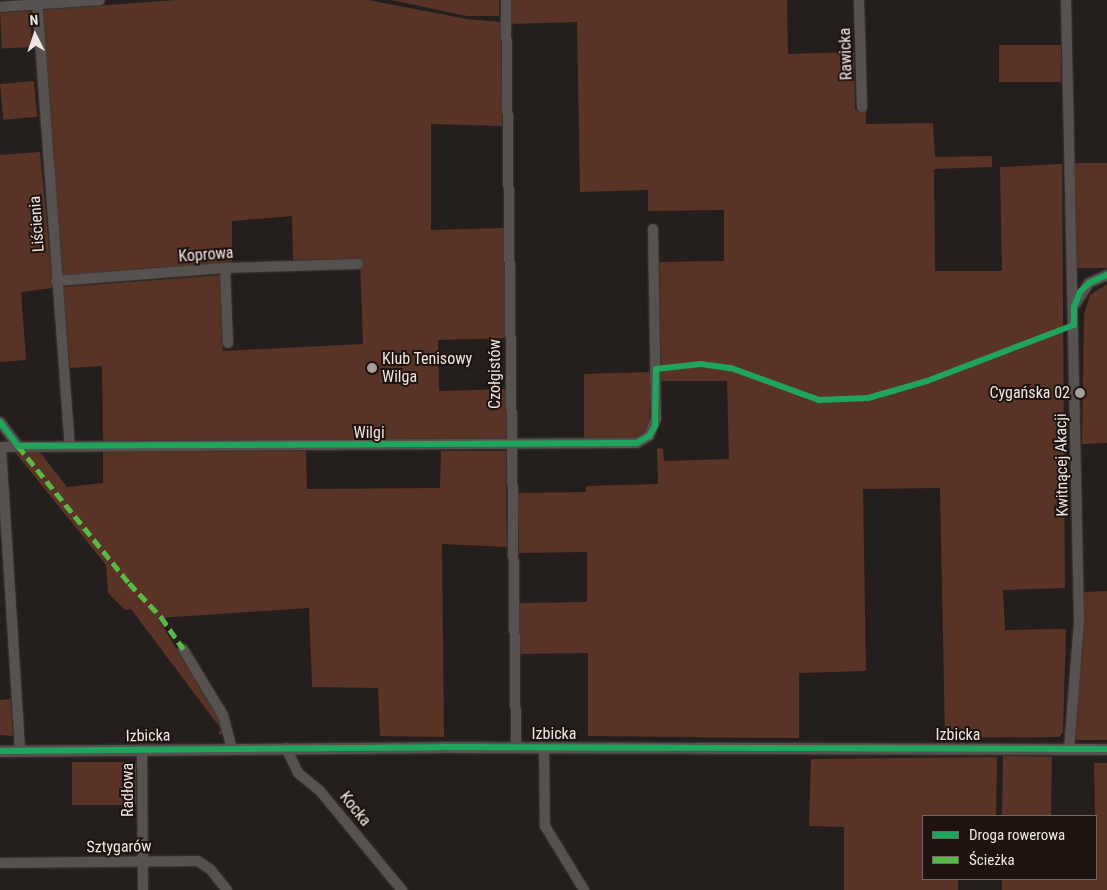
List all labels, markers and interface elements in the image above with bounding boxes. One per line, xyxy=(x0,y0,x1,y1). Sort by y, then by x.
north arrow xyxy=(10,10,60,60)
text: N xyxy=(29,12,39,28)
street label: Rawicka xyxy=(835,27,857,81)
street label: Liścienia xyxy=(25,195,49,253)
street label: Koprowa xyxy=(178,243,234,267)
street label: Czołgistów xyxy=(485,339,505,409)
place label: Klub Tenisowy Wilga xyxy=(382,349,473,387)
marker: Klub Tenisowy Wilga xyxy=(366,362,378,374)
place label: Cygańska 02 xyxy=(989,383,1070,403)
marker: Cygańska 02 xyxy=(1074,387,1086,399)
street label: Kwitnącej Akacji xyxy=(1051,413,1073,517)
street label: Wilgi xyxy=(353,423,385,443)
street label: Izbicka xyxy=(532,724,576,744)
street label: Izbicka xyxy=(936,725,980,745)
street label: Izbicka xyxy=(125,726,171,746)
street label: Radłowa xyxy=(118,763,138,817)
street label: Kocka xyxy=(335,788,375,830)
legend xyxy=(922,815,1097,880)
text: Droga rowerowa xyxy=(969,826,1065,844)
street label: Sztygarów xyxy=(86,837,152,857)
text: Ścieżka xyxy=(969,851,1015,869)

